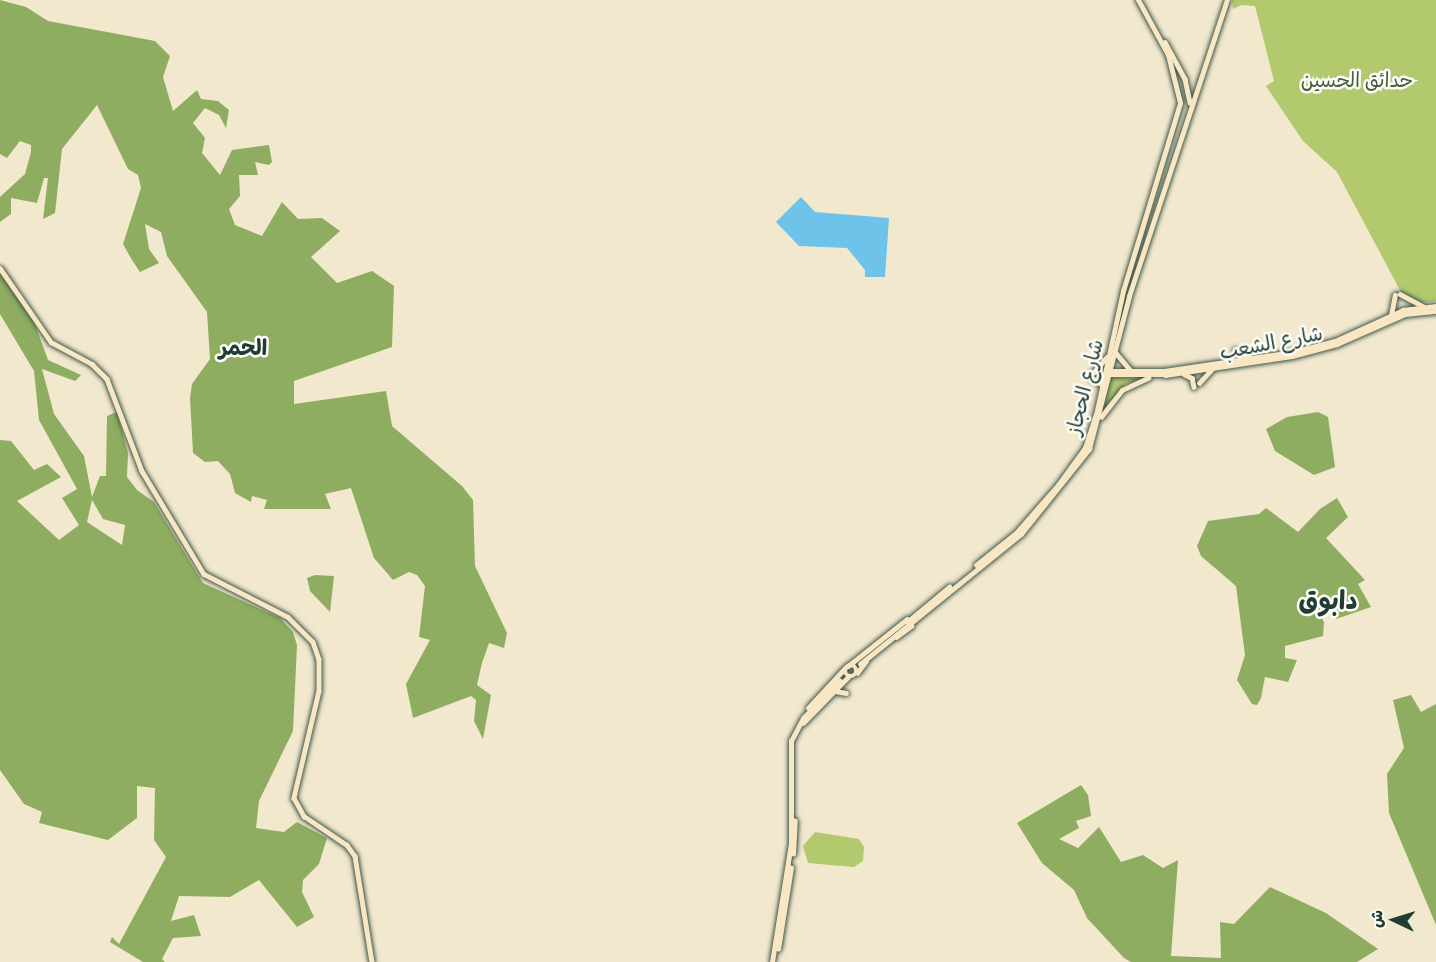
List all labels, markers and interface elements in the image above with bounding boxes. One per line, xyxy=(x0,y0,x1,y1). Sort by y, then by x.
park label: حدائق الحسين xyxy=(1301,67,1413,91)
street label: شارع الشعب xyxy=(1217,320,1325,364)
district label: الحمر xyxy=(219,335,267,361)
street label: شارع الحجاز xyxy=(1061,337,1107,437)
district label: دابوق xyxy=(1299,584,1357,616)
north arrow xyxy=(1364,890,1424,950)
text: ش xyxy=(1365,909,1387,928)

